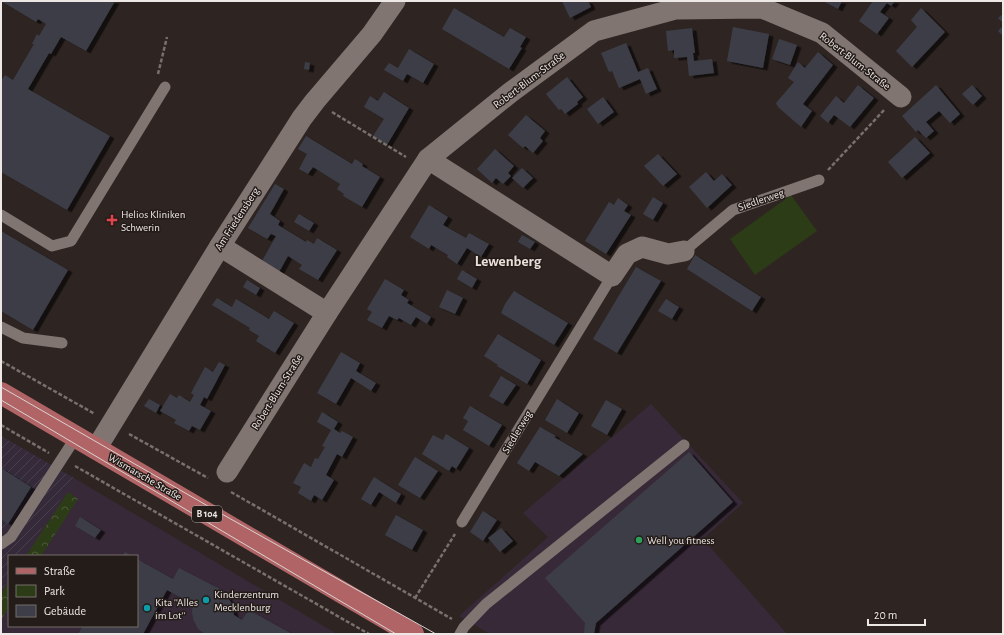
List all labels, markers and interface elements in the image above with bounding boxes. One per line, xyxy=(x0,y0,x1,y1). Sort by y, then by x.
street label: Robert-Blum-Straße xyxy=(818,30,892,92)
street label: Robert-Blum-Straße xyxy=(491,50,567,110)
street label: Am Friedensberg xyxy=(213,185,262,252)
street label: Siedlerweg xyxy=(737,187,786,213)
place label: Helios Kliniken Schwerin xyxy=(121,209,185,233)
marker: Helios Kliniken Schwerin xyxy=(106,214,118,226)
district label: Lewenberg xyxy=(475,254,542,269)
street label: Robert-Blum-Straße xyxy=(249,352,305,432)
street label: Siedlerweg xyxy=(500,408,534,455)
street label: Wismarsche Straße xyxy=(106,451,184,503)
road number: B 104 xyxy=(192,506,222,522)
marker: Well you fitness xyxy=(634,535,644,545)
place label: Well you fitness xyxy=(647,535,715,546)
legend xyxy=(8,555,138,627)
text: Straße xyxy=(44,565,75,577)
text: Park xyxy=(44,585,65,597)
place label: Kinderzentrum Mecklenburg xyxy=(214,589,279,613)
marker: Kinderzentrum Mecklenburg xyxy=(201,595,211,605)
place label: Kita ''Alles im Lot'' xyxy=(155,597,198,621)
scale bar xyxy=(868,601,925,627)
marker: Kita ''Alles im Lot'' xyxy=(142,603,152,613)
text: Gebäude xyxy=(44,605,86,617)
text: 20 m xyxy=(874,609,897,621)

